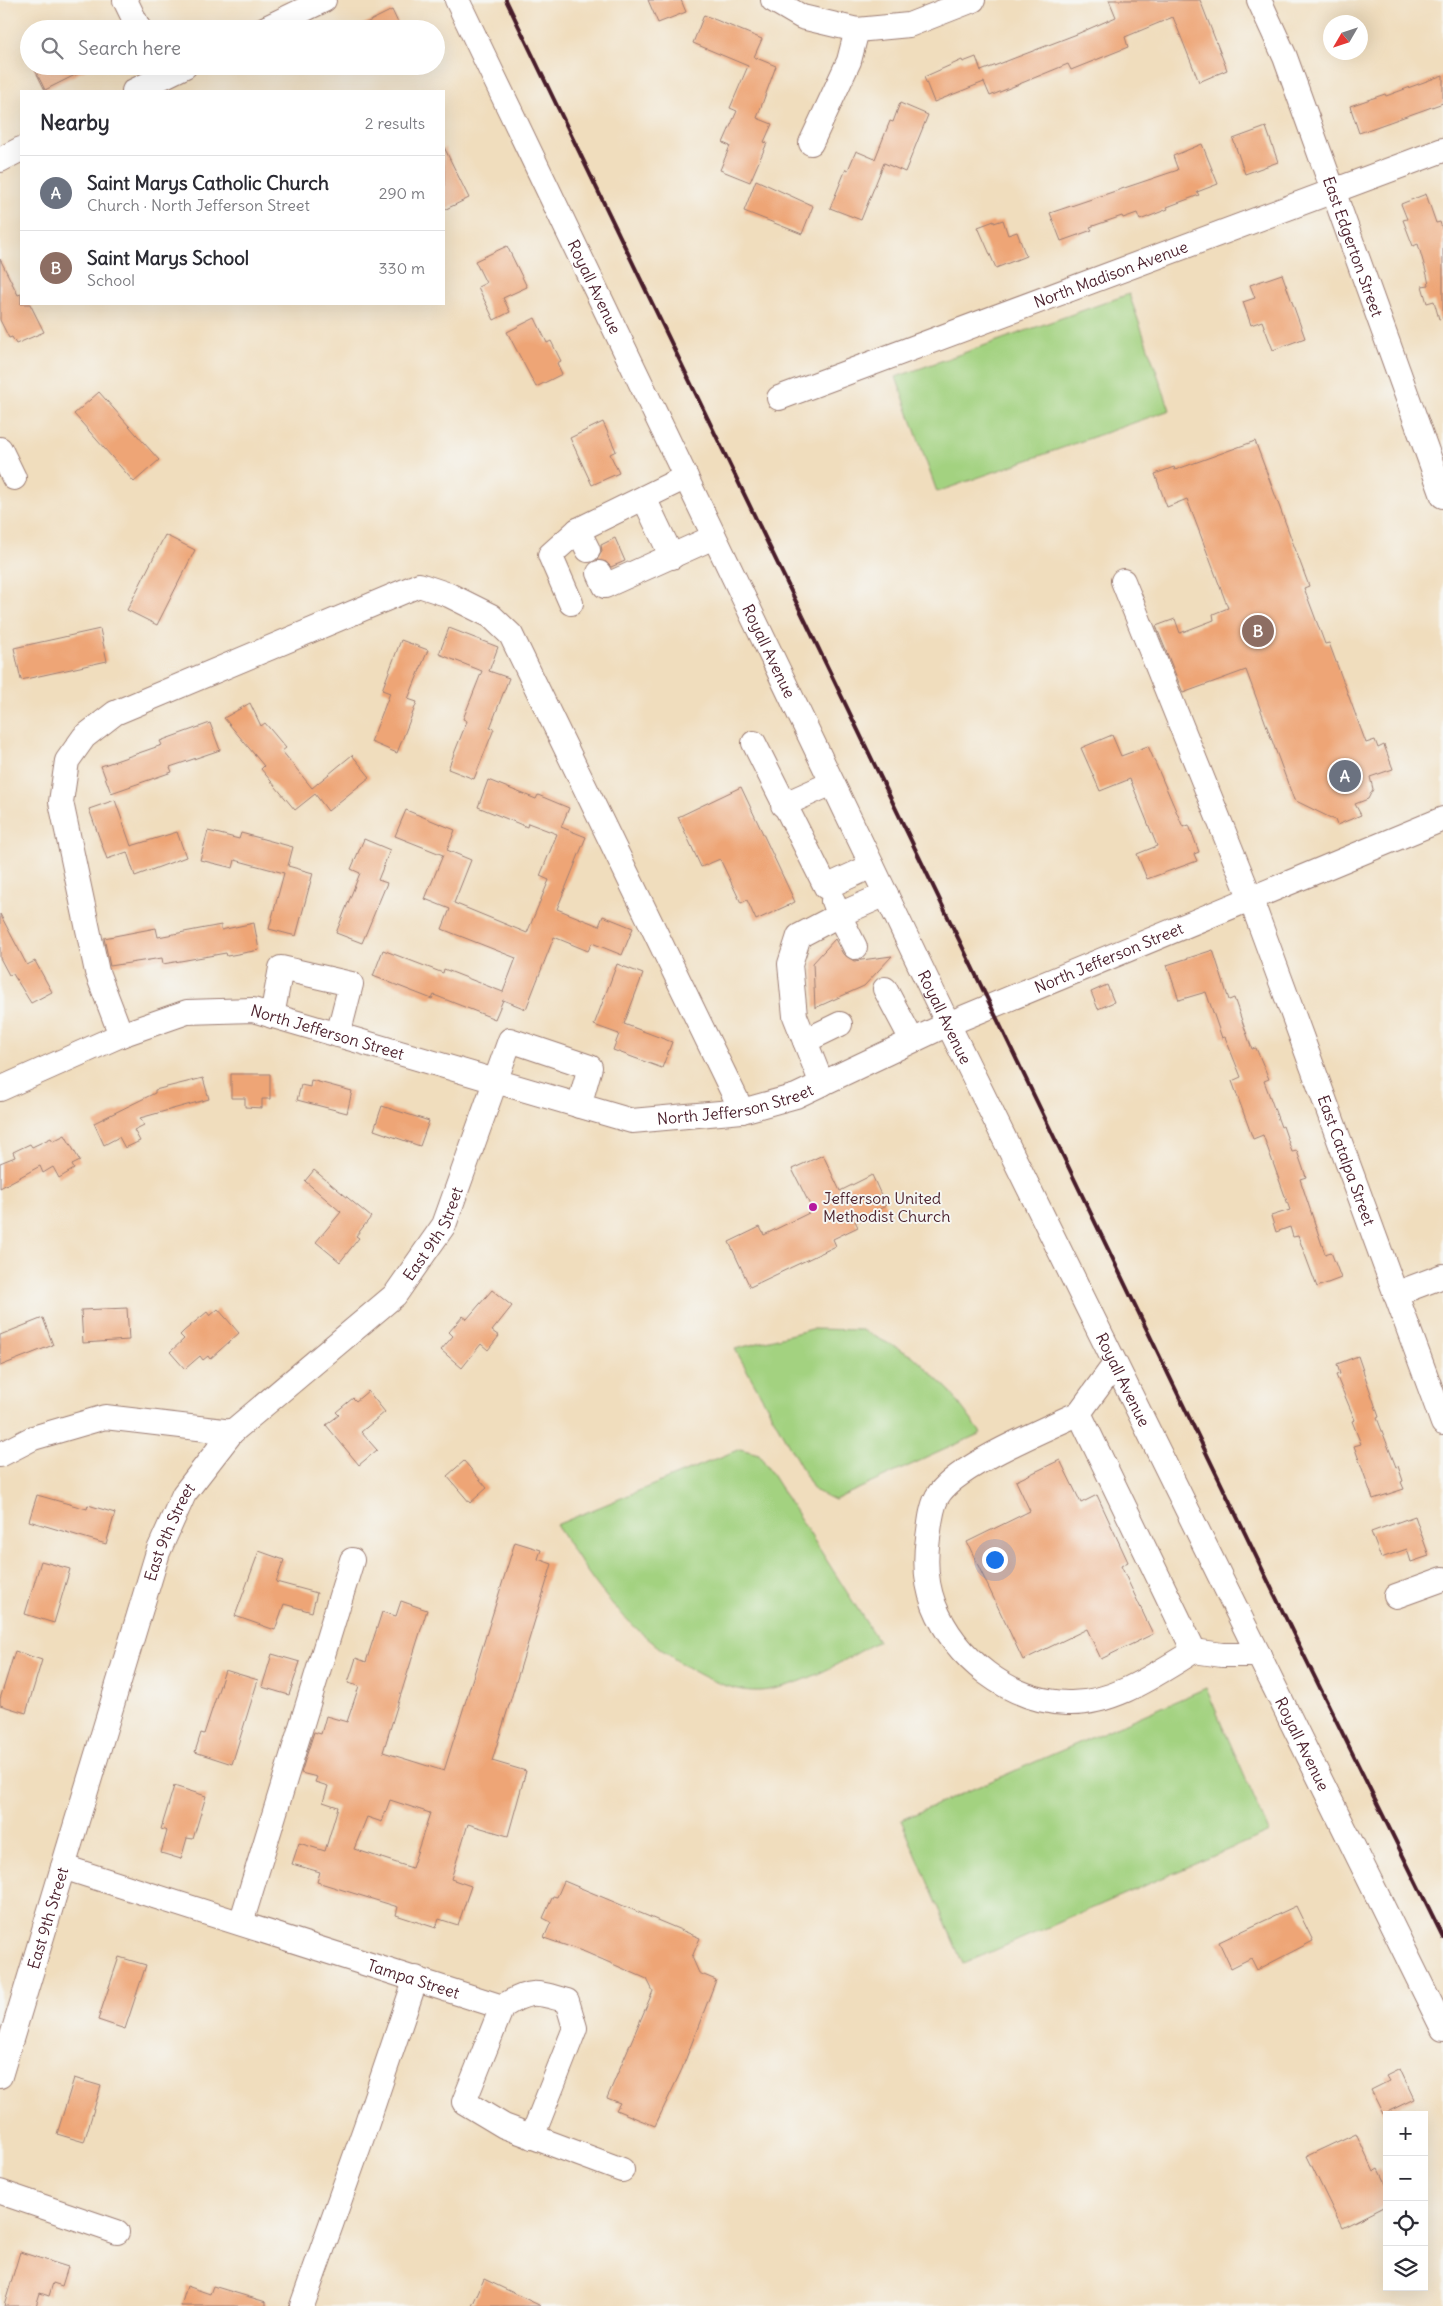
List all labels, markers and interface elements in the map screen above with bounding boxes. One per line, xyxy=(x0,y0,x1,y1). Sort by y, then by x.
north arrow xyxy=(1323,15,1368,60)
search box xyxy=(20,20,445,75)
icon: search xyxy=(38,34,66,62)
text: Search here xyxy=(78,36,181,60)
text: Nearby xyxy=(40,109,110,136)
text: 2 results xyxy=(365,113,425,133)
text: Saint Marys Catholic Church xyxy=(87,171,329,195)
street label: East Edgerton Street xyxy=(1319,174,1388,320)
text: A xyxy=(51,183,61,203)
text: 290 m xyxy=(379,183,425,203)
text: Church · North Jefferson Street xyxy=(87,195,310,215)
street label: Royall Avenue xyxy=(563,236,626,337)
street label: North Madison Avenue xyxy=(1031,236,1190,312)
text: Saint Marys School xyxy=(87,246,249,270)
text: B xyxy=(51,258,61,278)
text: 330 m xyxy=(378,258,425,278)
text: School xyxy=(87,270,135,290)
street label: Royall Avenue xyxy=(738,601,800,701)
pin: B xyxy=(1242,612,1274,650)
pin: A xyxy=(1329,757,1361,795)
street label: North Jefferson Street xyxy=(1031,918,1187,997)
street label: Royall Avenue xyxy=(914,967,976,1067)
street label: North Jefferson Street xyxy=(248,1000,407,1064)
street label: North Jefferson Street xyxy=(656,1079,817,1129)
street label: East Catalpa Street xyxy=(1314,1092,1380,1229)
street label: East 9th Street xyxy=(398,1183,467,1284)
place label: Jefferson United Methodist Church xyxy=(823,1188,950,1226)
marker: Jefferson United Methodist Church xyxy=(807,1201,819,1213)
street label: Royall Avenue xyxy=(1092,1329,1155,1430)
street label: East 9th Street xyxy=(140,1478,199,1584)
your location xyxy=(982,1547,1008,1573)
street label: Royall Avenue xyxy=(1271,1694,1334,1794)
street label: East 9th Street xyxy=(23,1864,73,1971)
street label: Tampa Street xyxy=(365,1955,463,2003)
map controls xyxy=(1383,2111,1428,2291)
button: + xyxy=(1383,2111,1428,2156)
button: − xyxy=(1383,2156,1428,2201)
button: locate xyxy=(1383,2201,1428,2246)
button: layers xyxy=(1383,2246,1428,2291)

